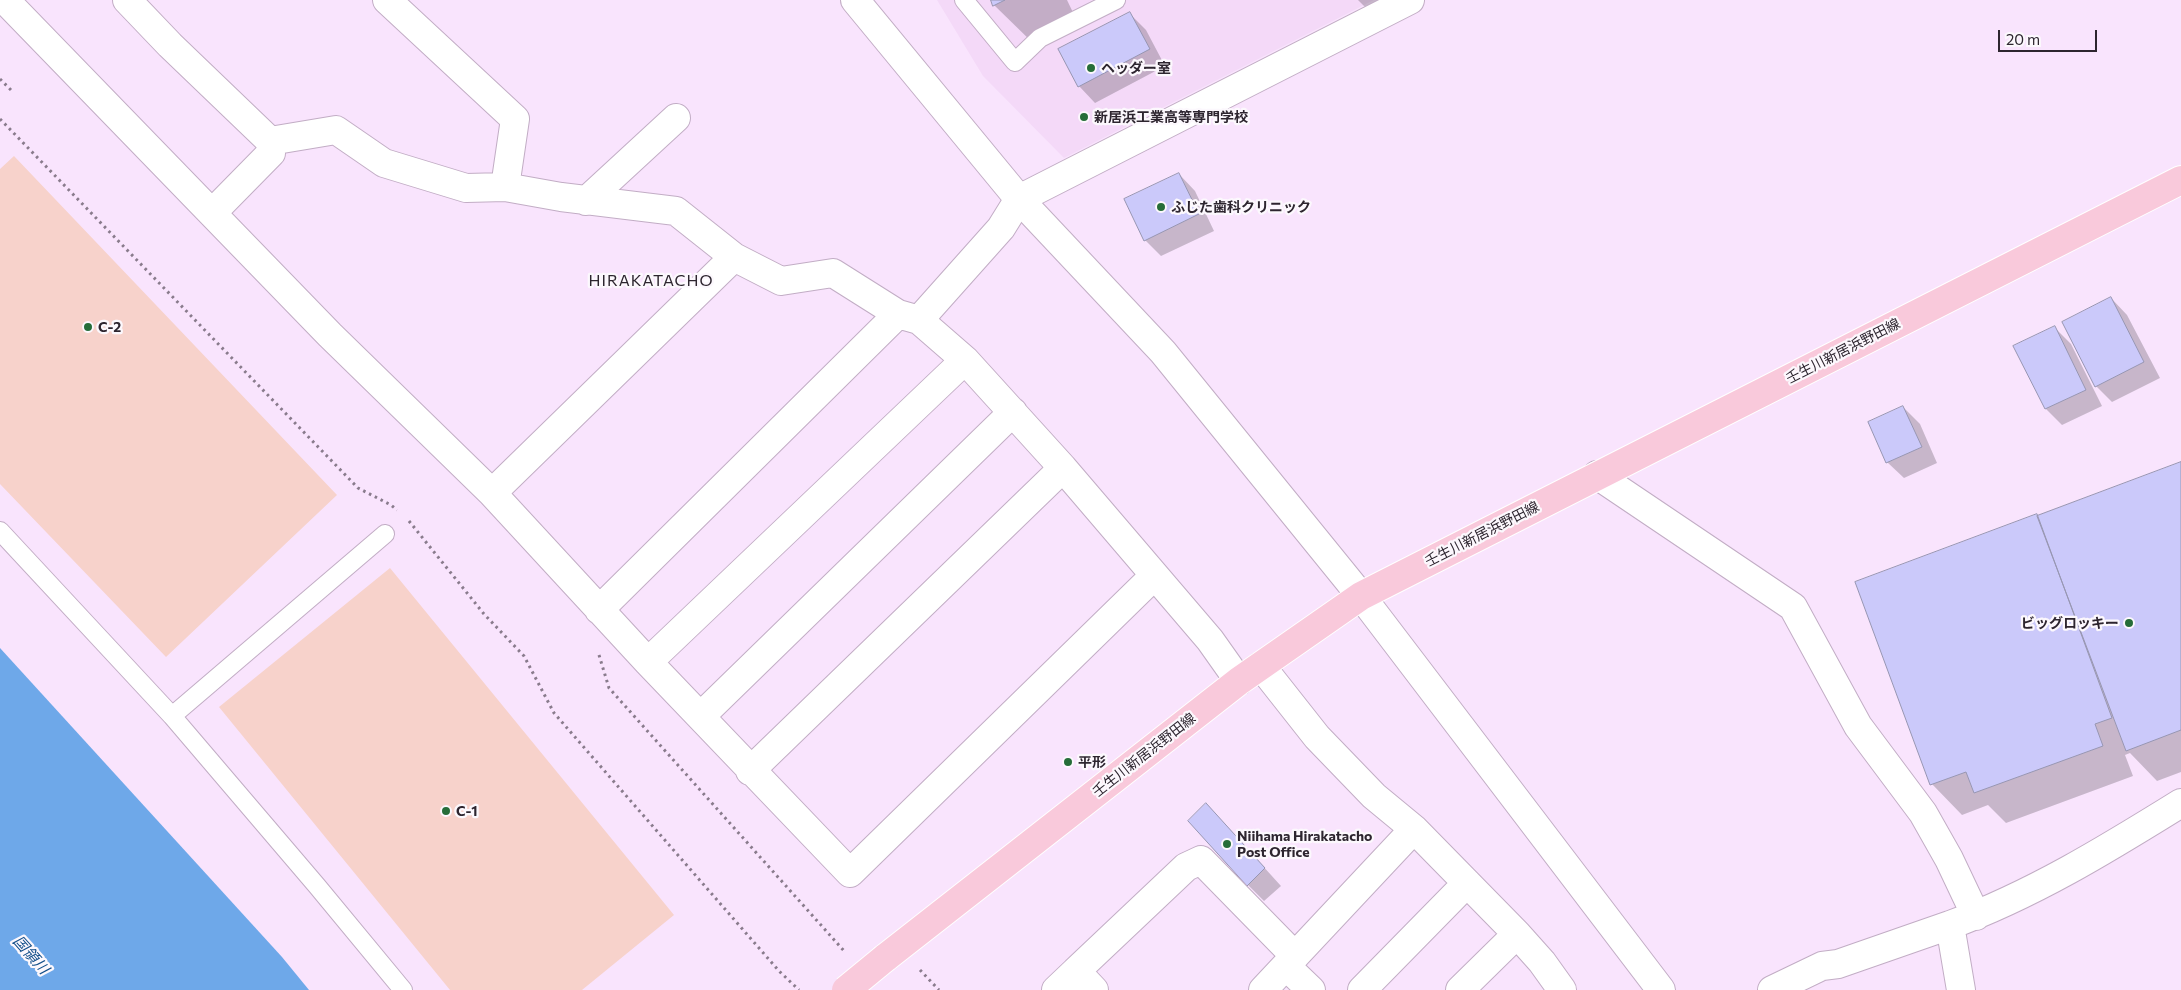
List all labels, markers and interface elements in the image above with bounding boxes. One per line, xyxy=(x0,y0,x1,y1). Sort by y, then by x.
scale bar xyxy=(2001,20,2100,52)
text: 20 m xyxy=(2006,30,2040,48)
place label: ヘッダー室 xyxy=(1101,60,1171,76)
marker: ヘッダー室 xyxy=(1085,62,1097,74)
place label: 新居浜工業高等専門学校 xyxy=(1094,109,1248,125)
marker: 新居浜工業高等専門学校 xyxy=(1078,111,1090,123)
place label: ふじた歯科クリニック xyxy=(1171,199,1311,215)
marker: ふじた歯科クリニック xyxy=(1155,201,1167,213)
district label: HIRAKATACHO xyxy=(587,271,715,291)
street label: 壬生川新居浜野田線 xyxy=(1783,315,1903,387)
place label: C-2 xyxy=(98,319,121,335)
marker: C-2 xyxy=(82,321,94,333)
street label: 壬生川新居浜野田線 xyxy=(1422,498,1542,570)
place label: ビッグロッキー xyxy=(2021,615,2119,631)
marker: ビッグロッキー xyxy=(2123,617,2135,629)
street label: 壬生川新居浜野田線 xyxy=(1089,710,1199,800)
place label: 平形 xyxy=(1078,754,1106,770)
marker: 平形 xyxy=(1062,756,1074,768)
place label: C-1 xyxy=(456,803,478,819)
marker: C-1 xyxy=(440,805,452,817)
place label: Niihama Hirakatacho Post Office xyxy=(1237,828,1372,860)
marker: Niihama Hirakatacho Post Office xyxy=(1221,838,1233,850)
water label: 国領川 xyxy=(9,932,53,978)

